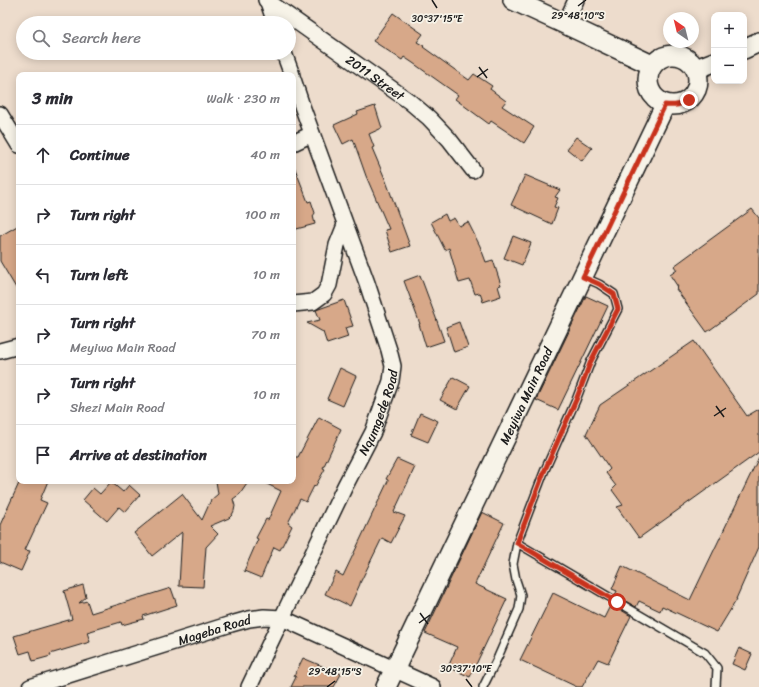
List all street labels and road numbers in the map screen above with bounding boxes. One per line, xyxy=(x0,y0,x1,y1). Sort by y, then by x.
street label: 2011 Street xyxy=(341,48,411,107)
street label: Meyiwa Main Road xyxy=(492,342,559,448)
street label: Nqumgede Road xyxy=(351,367,404,459)
street label: Mageba Road xyxy=(175,607,254,651)

